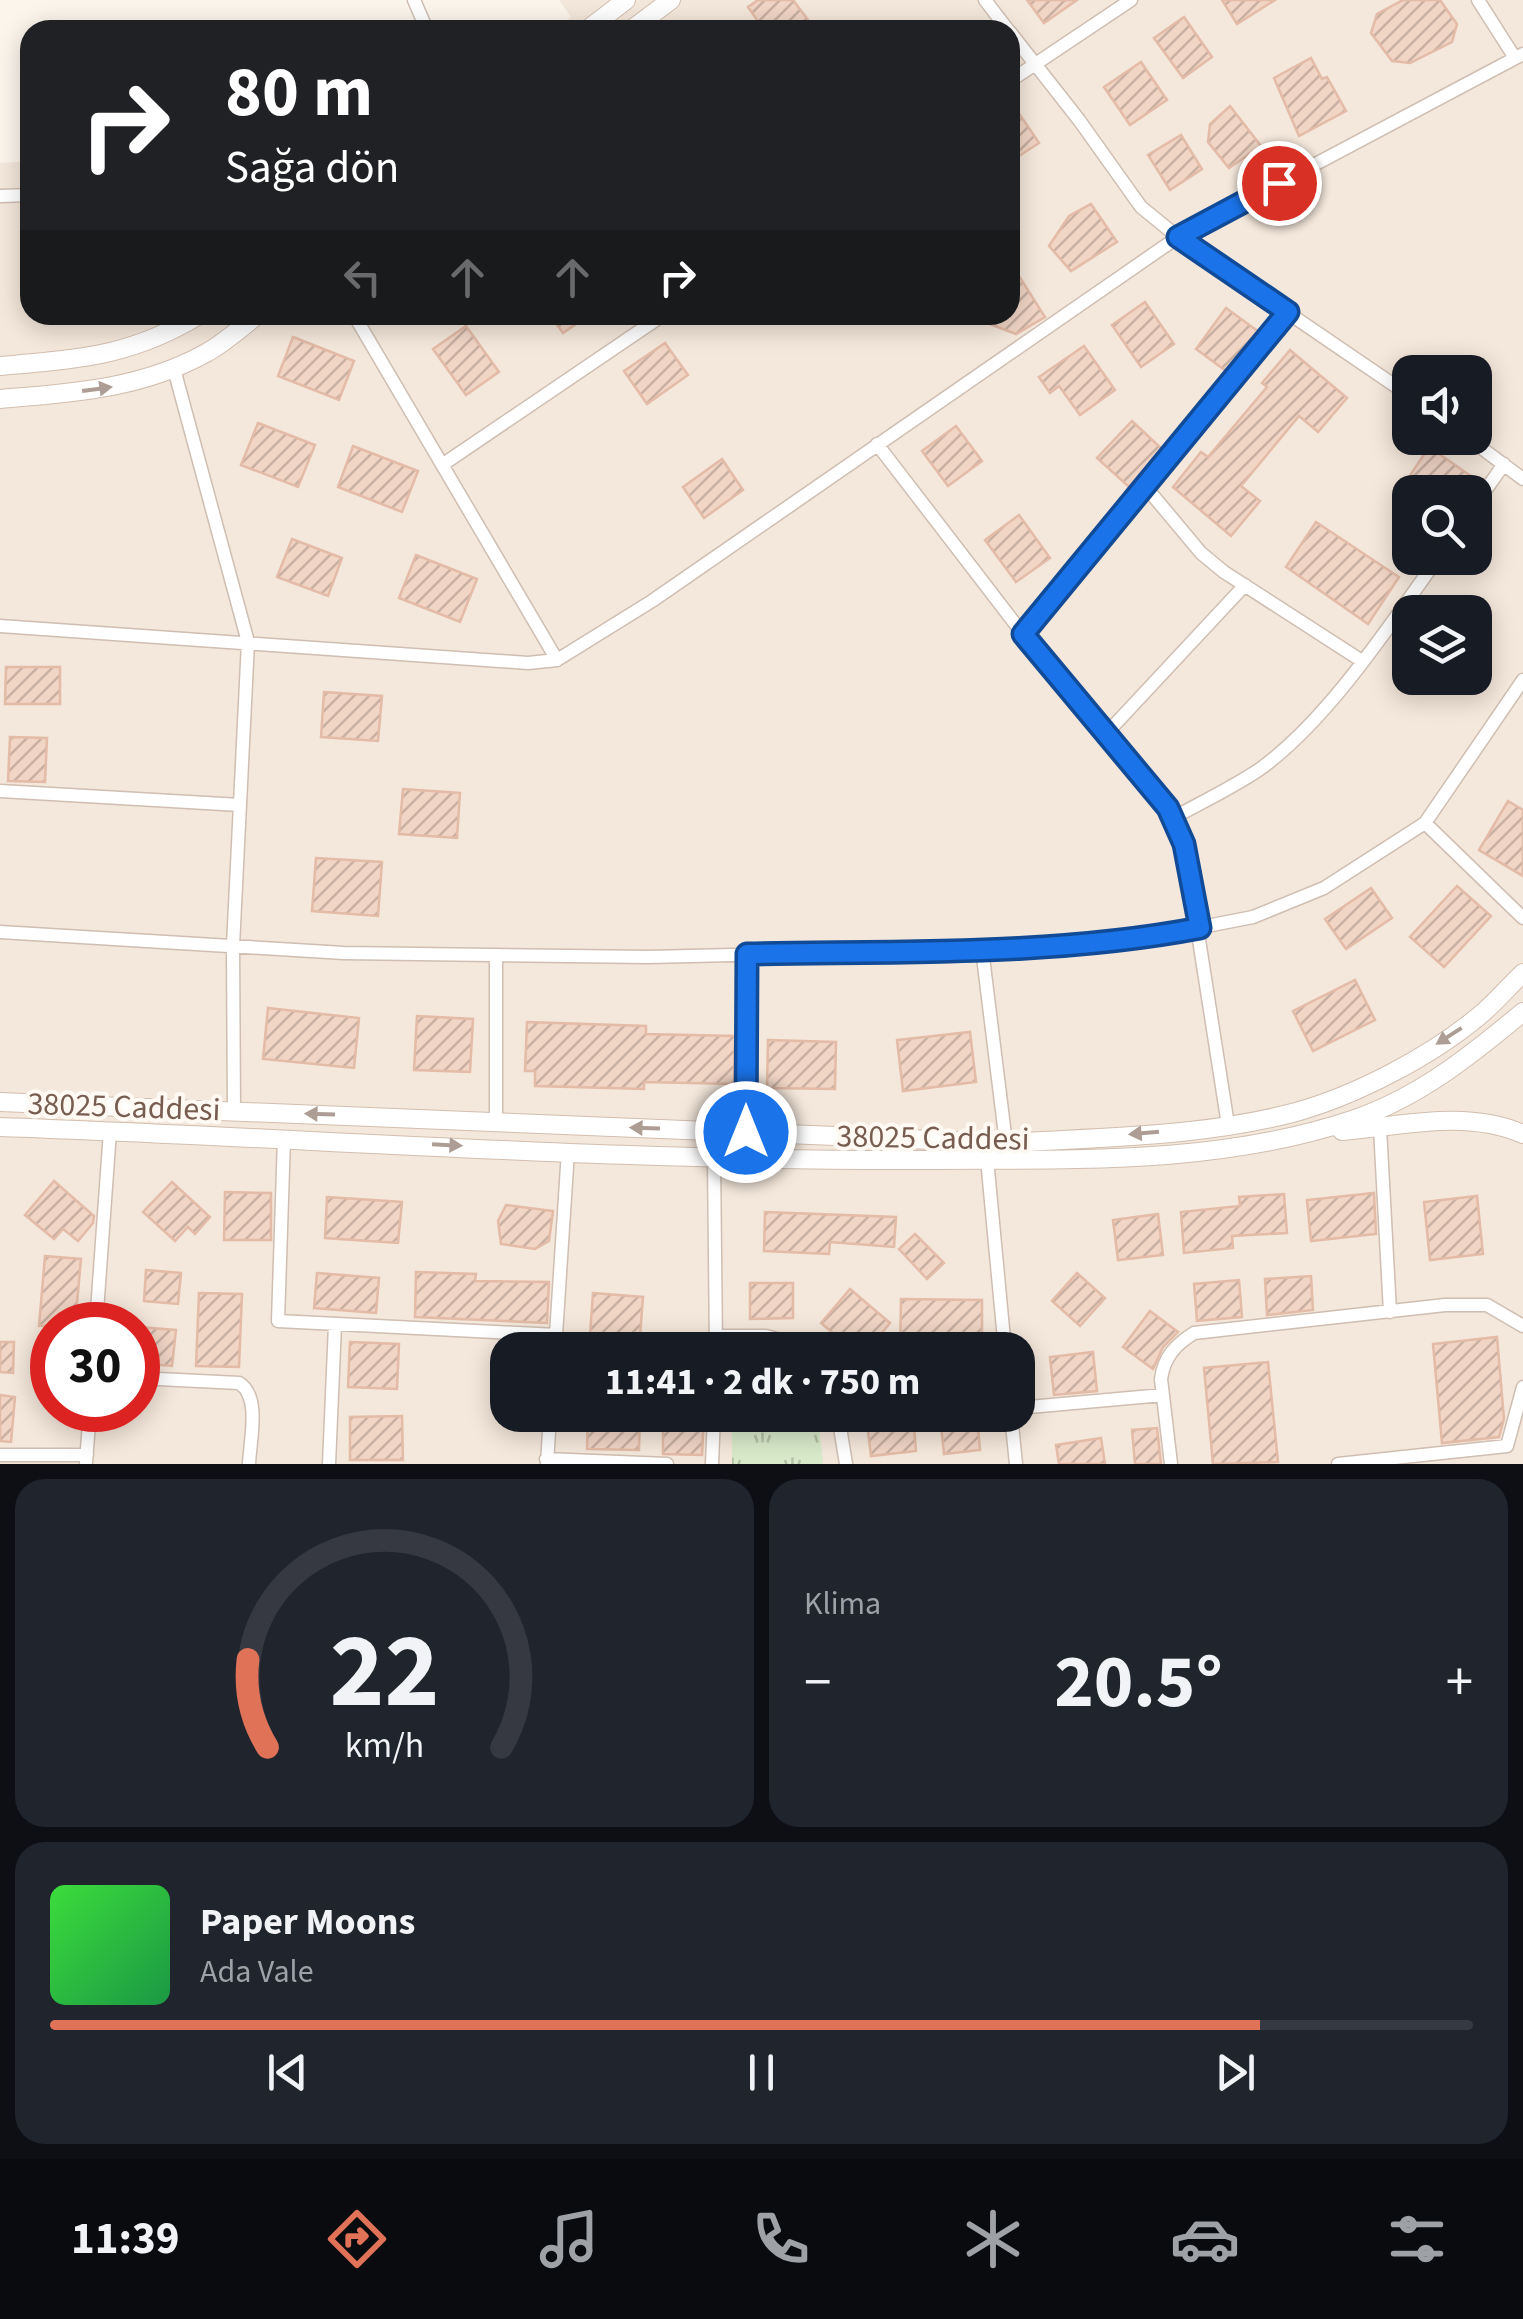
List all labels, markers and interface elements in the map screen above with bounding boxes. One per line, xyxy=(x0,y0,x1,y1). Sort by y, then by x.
text: 80 m xyxy=(225,43,373,143)
icon: right xyxy=(60,60,190,190)
text: Sağa dön xyxy=(225,136,399,200)
pin xyxy=(1237,141,1322,226)
icon: arrive xyxy=(1252,156,1307,211)
icon: left xyxy=(335,250,390,305)
icon: ahead xyxy=(440,250,495,305)
icon: ahead xyxy=(545,250,600,305)
icon: right xyxy=(650,250,705,305)
map controls xyxy=(1392,355,1492,695)
button: sound xyxy=(1392,355,1492,455)
one-way arrow xyxy=(82,381,113,397)
button: search xyxy=(1392,475,1492,575)
button: layers xyxy=(1392,595,1492,695)
one-way arrow xyxy=(1435,1026,1463,1045)
position arrow xyxy=(694,1080,798,1184)
street label: 38025 Caddesi xyxy=(27,1081,221,1133)
one-way arrow xyxy=(304,1106,336,1122)
street label: 38025 Caddesi xyxy=(836,1113,1030,1163)
one-way arrow xyxy=(628,1120,660,1136)
one-way arrow xyxy=(1128,1126,1160,1142)
one-way arrow xyxy=(432,1138,464,1154)
speed limit sign: 30 xyxy=(30,1302,160,1432)
text: 11:41 · 2 dk · 750 m xyxy=(605,1355,920,1409)
text: Klima xyxy=(804,1581,881,1627)
text: 22 xyxy=(330,1599,439,1747)
text: 20.5° xyxy=(1054,1629,1223,1736)
text: − xyxy=(804,1644,831,1722)
text: + xyxy=(1446,1644,1473,1722)
text: km/h xyxy=(345,1720,424,1771)
text: Paper Moons xyxy=(200,1895,415,1949)
text: Ada Vale xyxy=(200,1949,314,1995)
icon: previous xyxy=(260,2045,315,2100)
icon: pause xyxy=(734,2045,789,2100)
icon: next xyxy=(1208,2045,1263,2100)
icon: directions xyxy=(322,2204,392,2274)
icon: music xyxy=(534,2204,604,2274)
icon: phone xyxy=(746,2204,816,2274)
icon: climate xyxy=(958,2204,1028,2274)
icon: car xyxy=(1170,2204,1240,2274)
icon: filters xyxy=(1382,2204,1452,2274)
text: 11:39 xyxy=(71,2207,180,2271)

